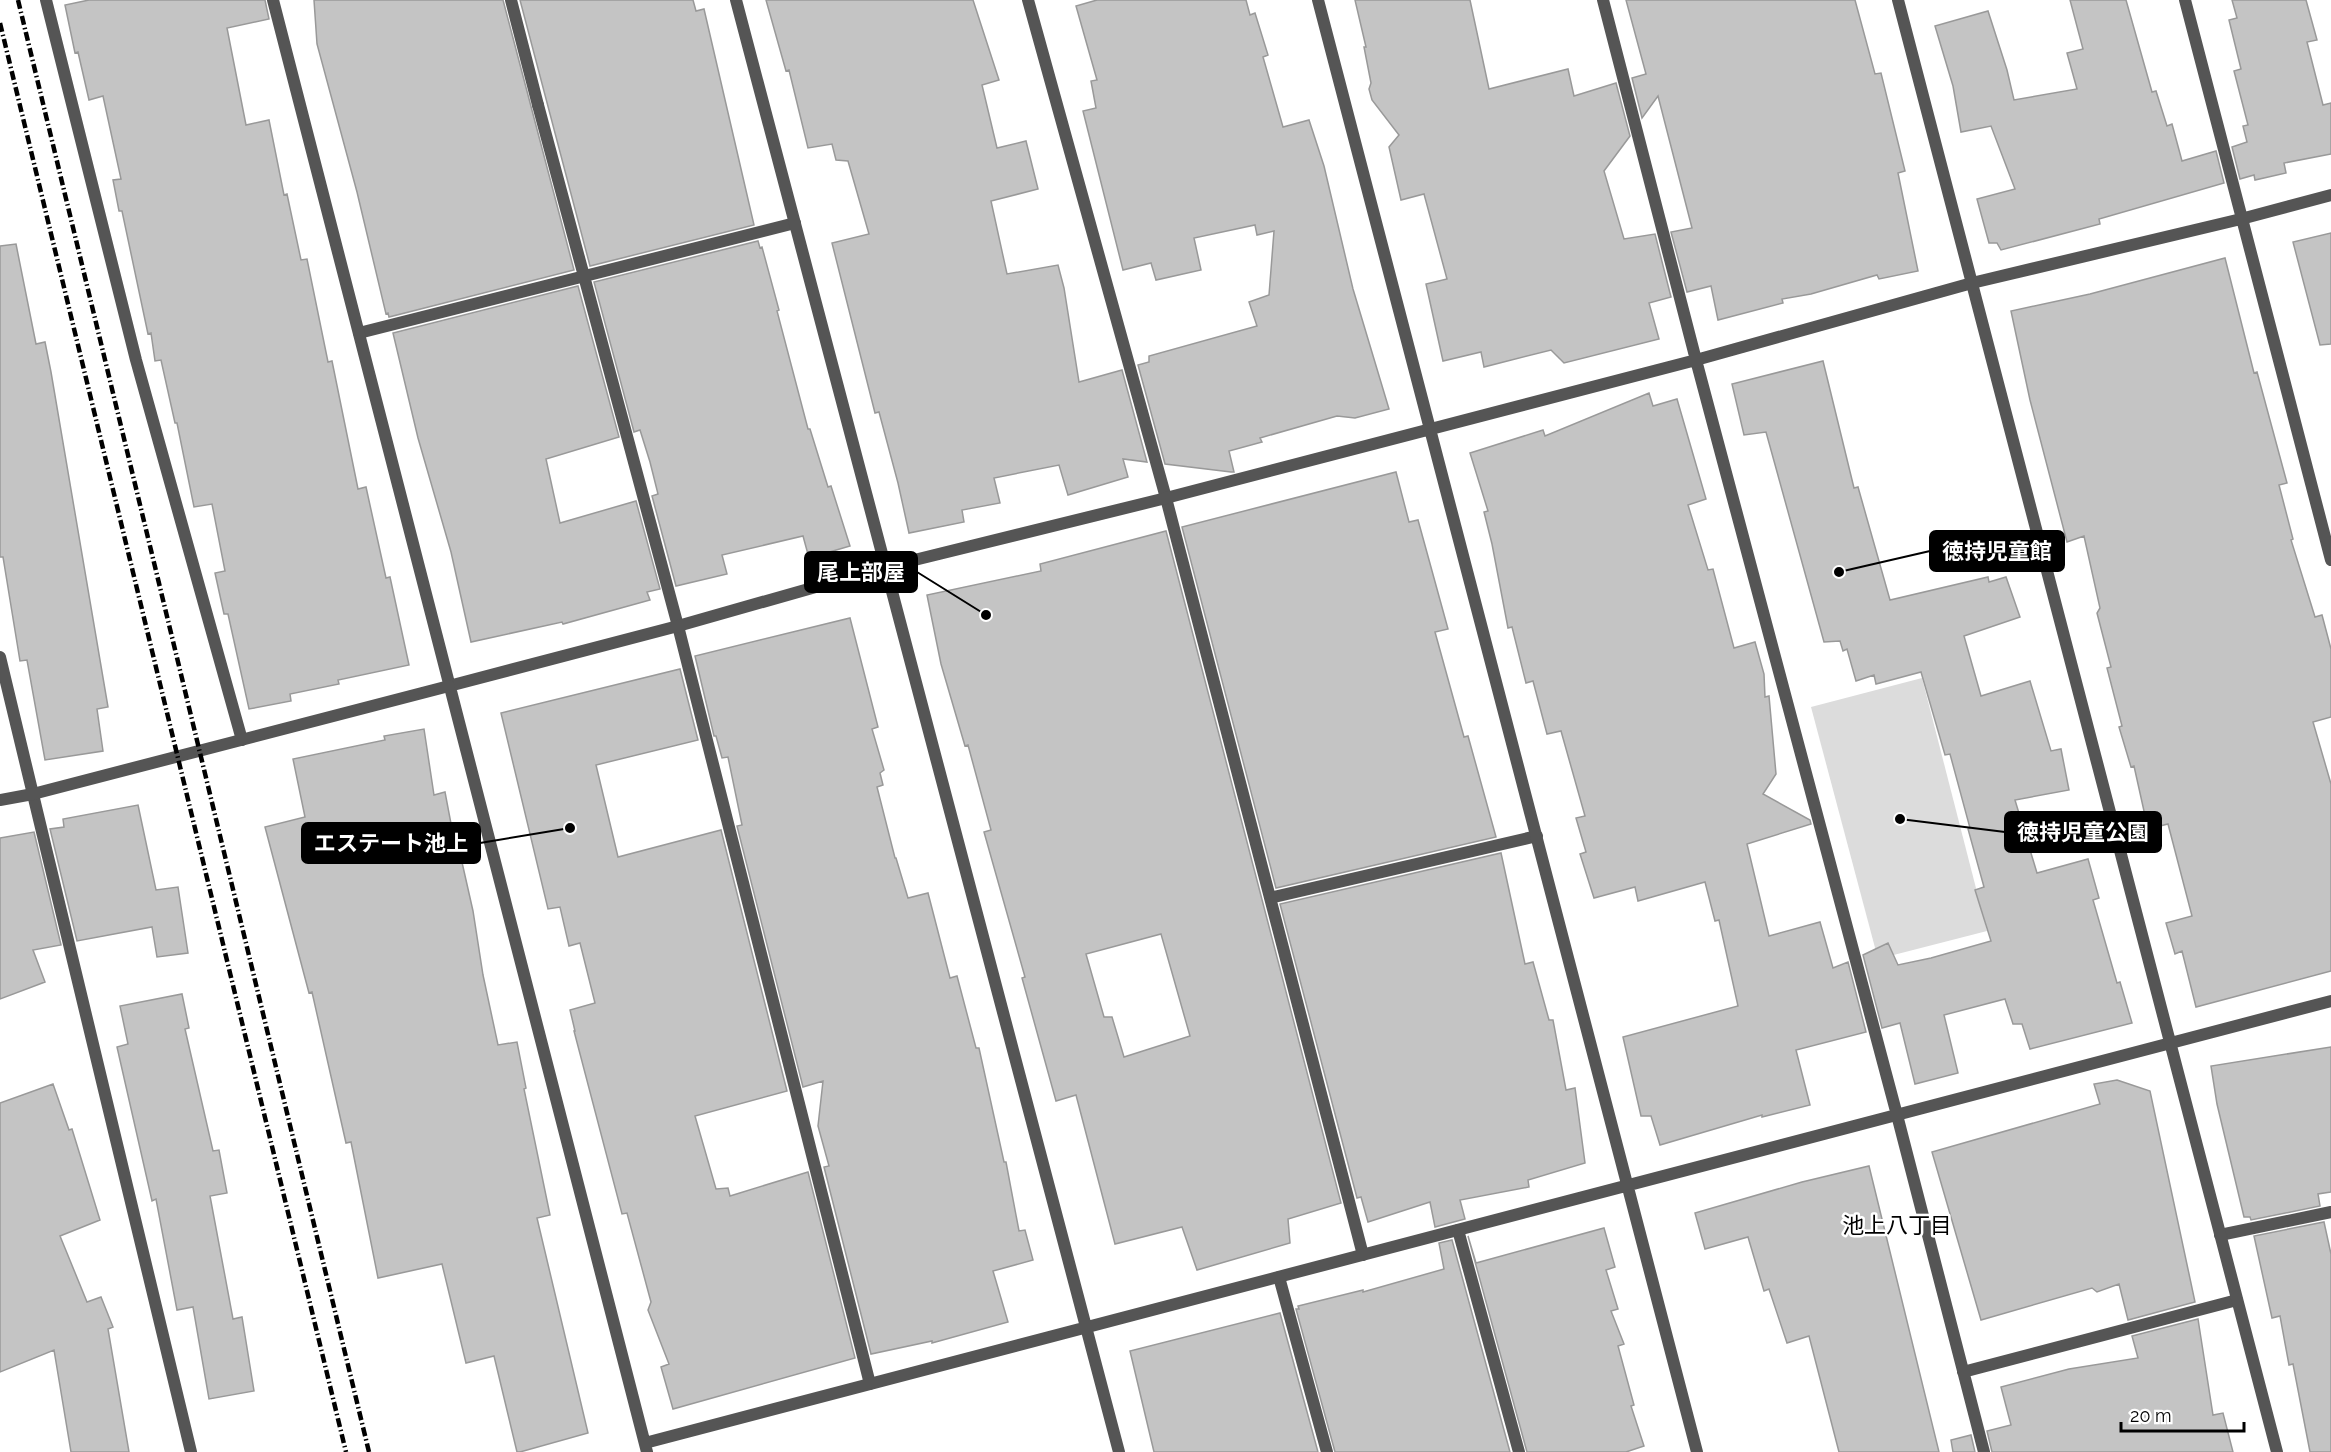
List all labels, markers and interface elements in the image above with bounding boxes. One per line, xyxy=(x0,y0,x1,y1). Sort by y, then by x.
callout: 徳持児童館 xyxy=(1930,531,2064,571)
text: 徳持児童館 xyxy=(1942,538,2052,564)
callout: 尾上部屋 xyxy=(805,552,917,592)
text: 尾上部屋 xyxy=(817,559,905,585)
callout: 徳持児童公園 xyxy=(2005,812,2161,852)
text: 徳持児童公園 xyxy=(2017,819,2149,845)
callout: エステート池上 xyxy=(302,823,480,863)
text: エステート池上 xyxy=(314,830,468,856)
district label: 池上八丁目 xyxy=(1842,1212,1952,1238)
scale bar xyxy=(2121,1395,2244,1433)
text: 20 m xyxy=(2130,1405,2172,1426)

